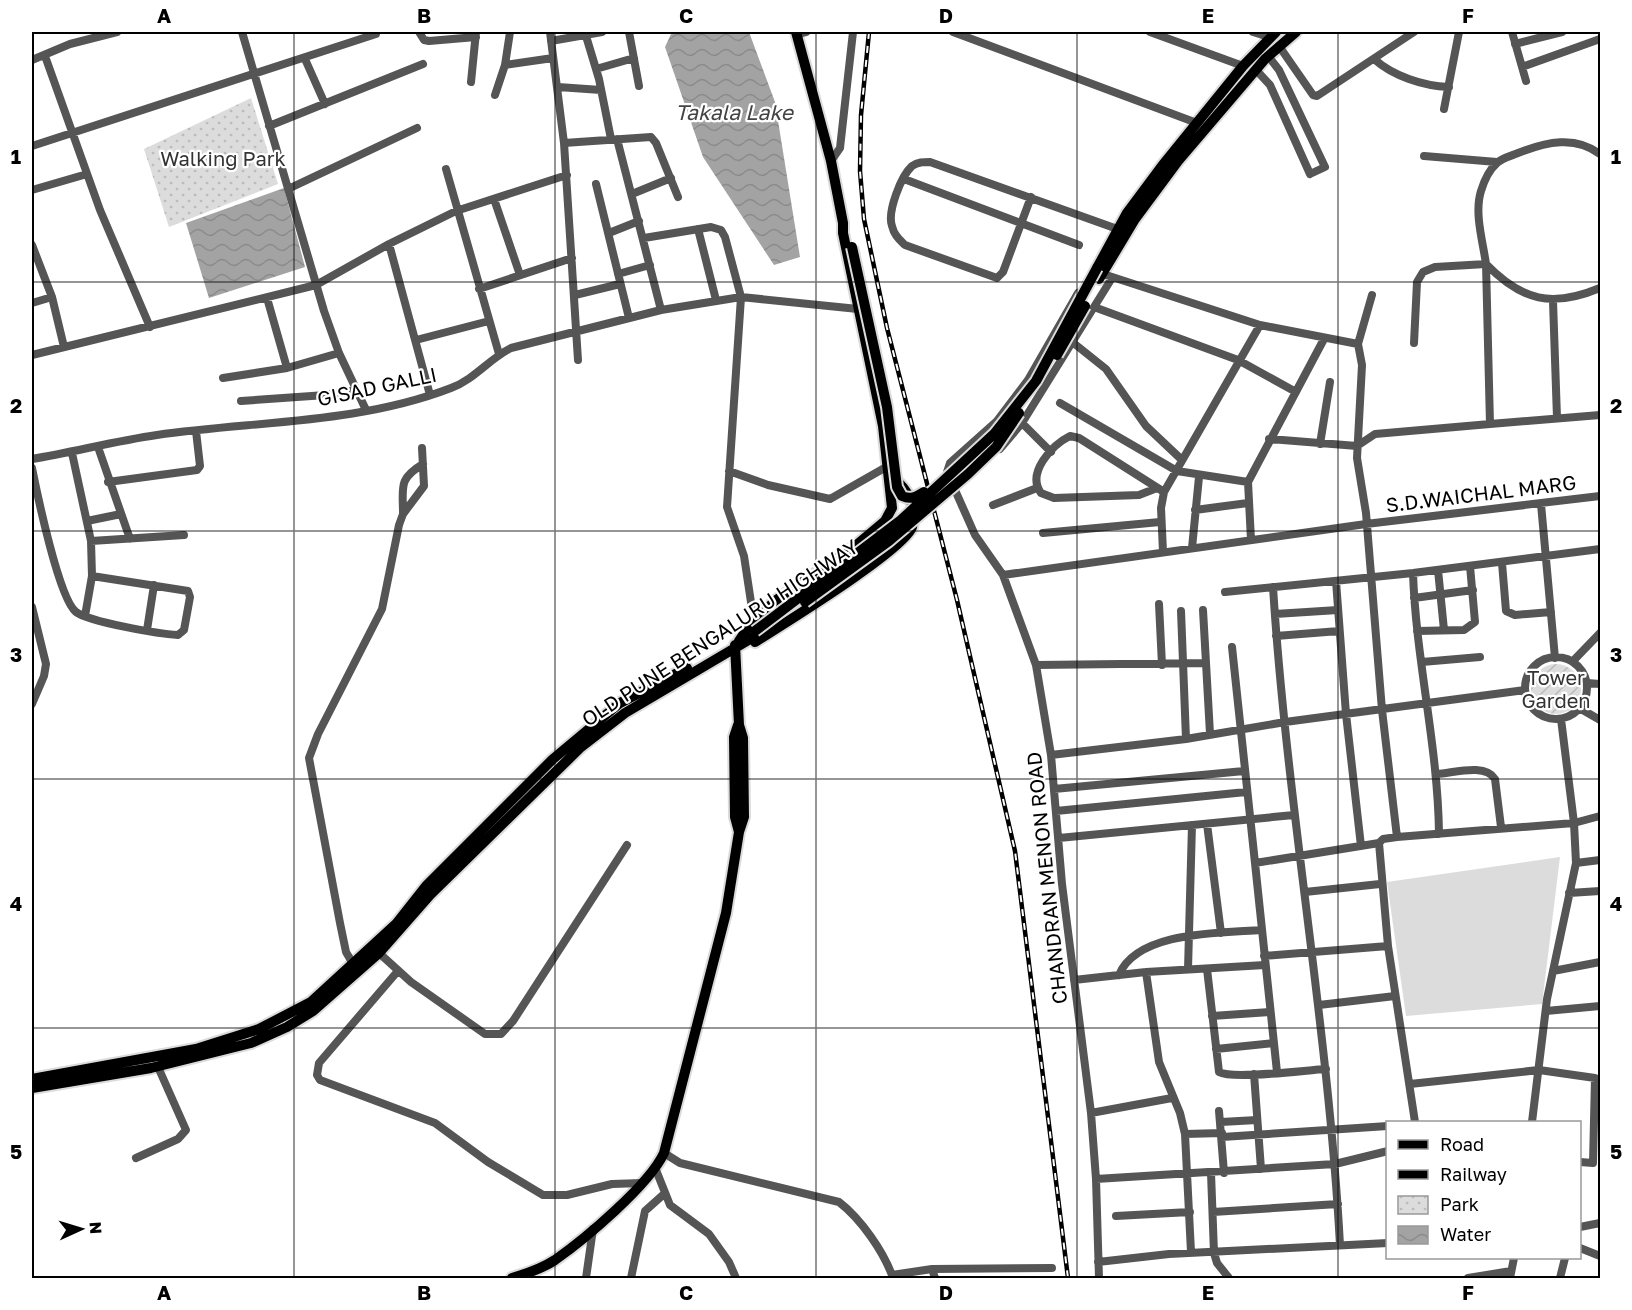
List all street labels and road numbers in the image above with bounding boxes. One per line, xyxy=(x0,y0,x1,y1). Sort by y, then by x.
street label: GISAD GALLI xyxy=(315,362,439,410)
street label: S.D.WAICHAL MARG xyxy=(1384,469,1577,517)
street label: OLD PUNE BENGALURU HIGHWAY xyxy=(577,534,862,731)
street label: CHANDRAN MENON ROAD xyxy=(1021,751,1071,1005)

